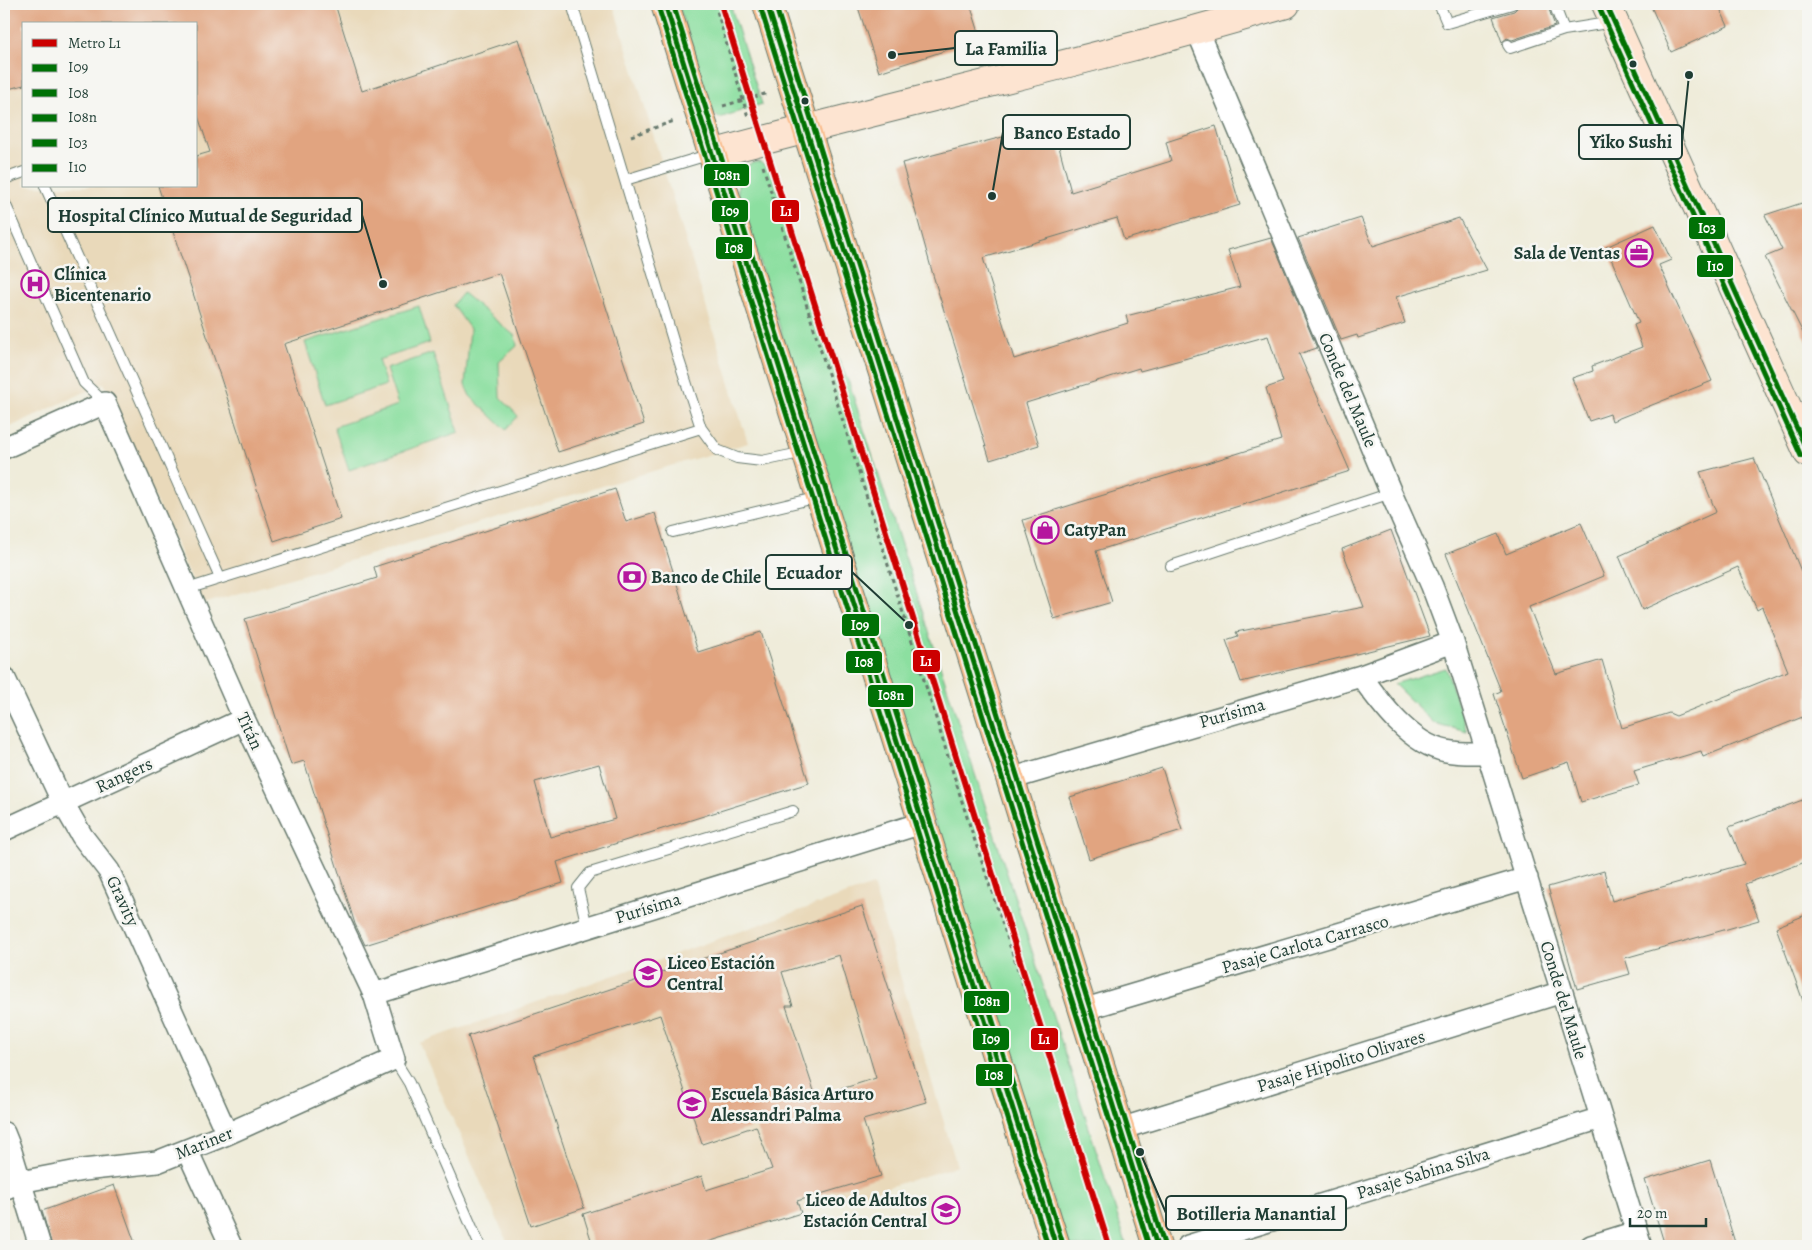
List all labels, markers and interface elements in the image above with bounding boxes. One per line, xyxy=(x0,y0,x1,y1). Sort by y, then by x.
legend xyxy=(22,22,198,188)
callout: La Familia xyxy=(955,31,1057,65)
text: Metro L1 xyxy=(68,33,121,53)
text: La Familia xyxy=(965,36,1048,62)
text: I09 xyxy=(68,57,88,77)
unlabelled marker xyxy=(1628,59,1638,69)
text: I08 xyxy=(68,83,89,103)
unlabelled marker xyxy=(800,96,810,106)
text: I08n xyxy=(68,107,97,127)
callout: Banco Estado xyxy=(1003,115,1130,149)
text: Banco Estado xyxy=(1013,120,1121,146)
callout: Yiko Sushi xyxy=(1579,125,1682,159)
text: Yiko Sushi xyxy=(1589,129,1673,155)
text: I03 xyxy=(68,133,88,153)
text: I10 xyxy=(68,157,87,177)
line badge: I08n xyxy=(703,163,750,187)
text: I08n xyxy=(714,166,740,185)
callout: Hospital Clínico Mutual de Seguridad xyxy=(48,198,362,232)
line badge: I09 xyxy=(711,199,749,223)
line badge: L1 xyxy=(771,199,800,223)
text: I09 xyxy=(721,202,740,221)
text: L1 xyxy=(780,202,792,221)
text: Hospital Clínico Mutual de Seguridad xyxy=(58,203,353,229)
line badge: I03 xyxy=(1688,216,1726,240)
text: I03 xyxy=(1698,219,1716,238)
line badge: I08 xyxy=(715,236,753,260)
office icon: Sala de Ventas xyxy=(1624,238,1654,268)
text: I08 xyxy=(725,239,744,258)
place label: Sala de Ventas xyxy=(1514,241,1620,265)
line badge: I10 xyxy=(1696,254,1734,278)
text: I10 xyxy=(1706,257,1724,276)
place label: Clínica Bicentenario xyxy=(54,262,151,307)
hospital icon: Clínica Bicentenario xyxy=(20,269,50,299)
street label: Conde del Maule xyxy=(1313,329,1383,451)
shop icon: CatyPan xyxy=(1030,515,1060,545)
place label: CatyPan xyxy=(1064,518,1126,542)
callout: Ecuador xyxy=(766,555,852,589)
text: Ecuador xyxy=(776,560,842,586)
bank icon: Banco de Chile xyxy=(617,562,647,592)
place label: Banco de Chile xyxy=(651,565,761,589)
line badge: I09 xyxy=(841,613,880,637)
text: I09 xyxy=(851,616,870,635)
line badge: L1 xyxy=(912,649,941,673)
line badge: I08 xyxy=(845,650,883,674)
text: L1 xyxy=(920,652,932,671)
text: I08 xyxy=(855,653,874,672)
line badge: I08n xyxy=(867,684,914,708)
text: I08n xyxy=(878,686,904,705)
street label: Purísima xyxy=(1196,692,1268,734)
street label: Titán xyxy=(231,708,269,754)
street label: Rangers xyxy=(92,751,156,799)
street label: Gravity xyxy=(101,872,146,931)
street label: Purísima xyxy=(612,887,684,929)
street label: Pasaje Carlota Carrasco xyxy=(1219,909,1391,979)
street label: Conde del Maule xyxy=(1535,938,1593,1062)
place label: Liceo Estación Central xyxy=(667,951,775,996)
school or university icon: Liceo Estación Central xyxy=(633,958,663,988)
line badge: I08n xyxy=(963,990,1010,1014)
text: I08n xyxy=(974,992,1000,1011)
street label: Pasaje Hipolito Olivares xyxy=(1254,1024,1428,1098)
line badge: I09 xyxy=(972,1027,1010,1051)
line badge: L1 xyxy=(1030,1027,1059,1051)
text: I09 xyxy=(982,1030,1001,1049)
text: L1 xyxy=(1038,1030,1050,1049)
line badge: I08 xyxy=(975,1063,1013,1087)
text: I08 xyxy=(985,1066,1004,1085)
place label: Escuela Básica Arturo Alessandri Palma xyxy=(710,1082,874,1127)
school or university icon: Escuela Básica Arturo Alessandri Palma xyxy=(677,1089,707,1119)
street label: Mariner xyxy=(172,1121,237,1165)
street label: Pasaje Sabina Silva xyxy=(1353,1141,1493,1205)
place label: Liceo de Adultos Estación Central xyxy=(803,1188,927,1233)
school or university icon: Liceo de Adultos Estación Central xyxy=(931,1195,961,1225)
scale bar xyxy=(1630,1195,1706,1227)
callout: Botilleria Manantial xyxy=(1166,1196,1346,1230)
text: Botilleria Manantial xyxy=(1176,1201,1336,1227)
text: 20 m xyxy=(1637,1203,1668,1223)

